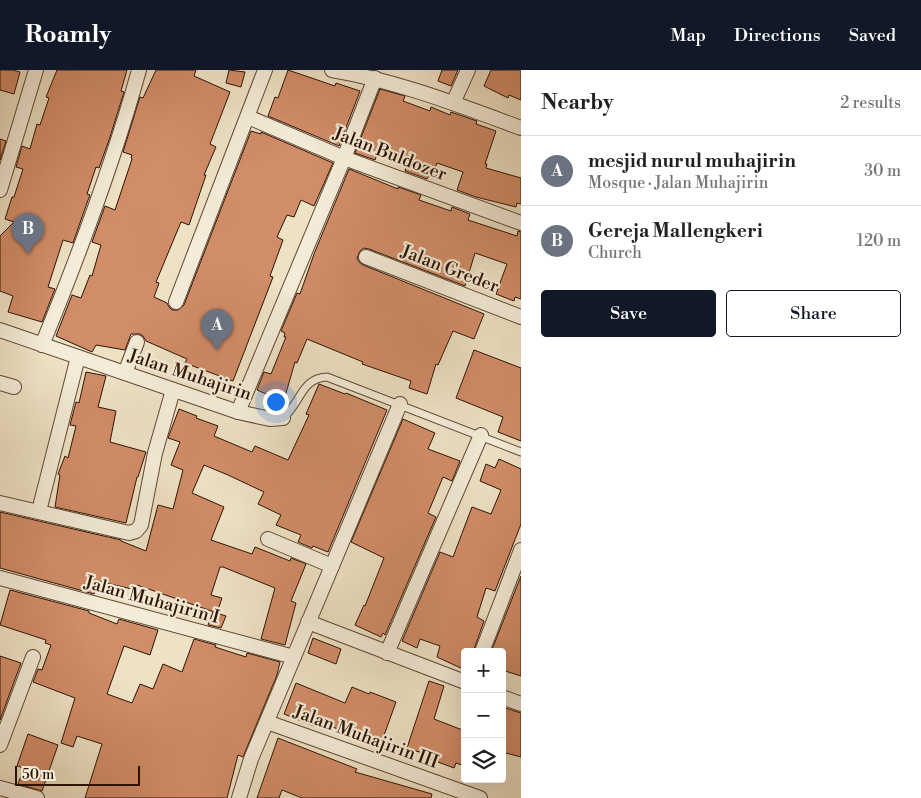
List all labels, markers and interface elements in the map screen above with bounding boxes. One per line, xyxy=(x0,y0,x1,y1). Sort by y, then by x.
text: Roamly xyxy=(25,20,111,50)
text: Map xyxy=(670,24,706,47)
text: Directions xyxy=(734,24,821,47)
text: Saved xyxy=(849,24,896,47)
text: Nearby xyxy=(541,90,614,116)
text: 2 results xyxy=(840,93,901,113)
street label: Jalan Buldozer xyxy=(329,121,450,186)
text: mesjid nurul muhajirin xyxy=(588,149,796,173)
text: A xyxy=(551,161,563,181)
text: 30 m xyxy=(864,161,901,181)
text: Mosque · Jalan Muhajirin xyxy=(588,173,768,193)
pin: B xyxy=(12,213,44,254)
text: Gereja Mallengkeri xyxy=(588,219,763,243)
text: B xyxy=(551,231,563,251)
text: 120 m xyxy=(857,231,901,251)
street label: Jalan Greder xyxy=(397,240,502,298)
text: Church xyxy=(588,243,642,263)
button: Save xyxy=(541,290,716,337)
button: Share xyxy=(726,290,901,337)
pin: A xyxy=(201,309,233,350)
street label: Jalan Muhajirin xyxy=(125,344,255,406)
your location xyxy=(263,389,289,415)
street label: Jalan Muhajirin I xyxy=(81,571,222,629)
map controls xyxy=(461,648,506,783)
button: + xyxy=(461,648,506,693)
button: − xyxy=(461,693,506,738)
street label: Jalan Muhajirin III xyxy=(290,700,442,774)
button: layers xyxy=(461,738,506,783)
scale bar xyxy=(15,763,140,786)
text: 50 m xyxy=(22,766,54,784)

